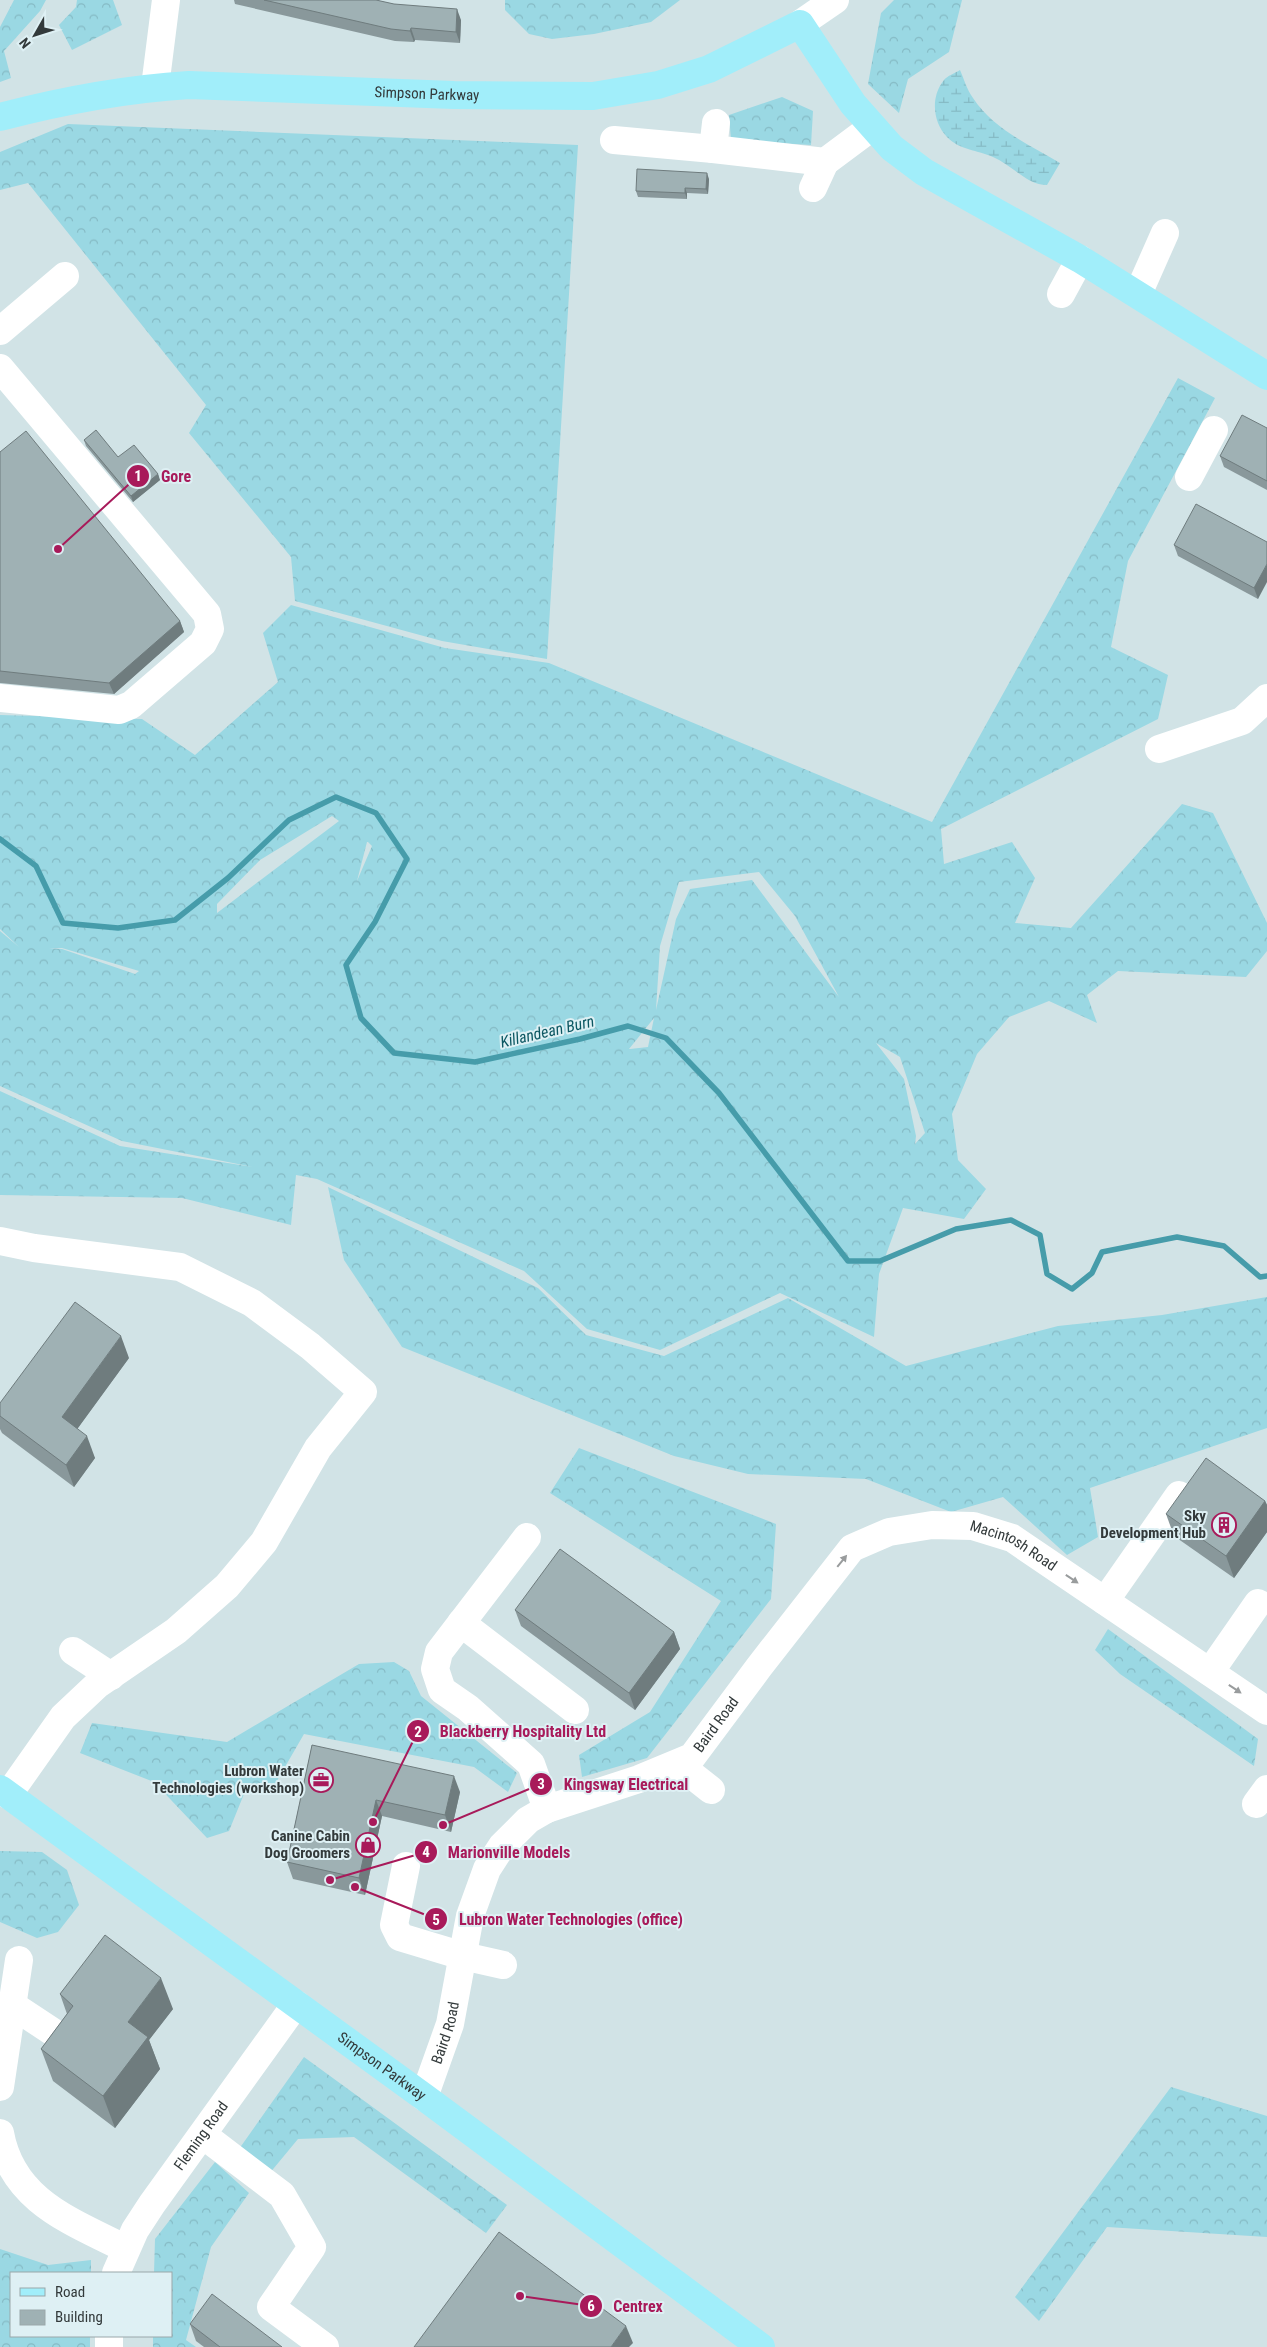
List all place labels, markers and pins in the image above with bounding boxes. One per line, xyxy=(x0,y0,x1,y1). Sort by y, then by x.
callout: Gore xyxy=(126,461,201,492)
place label: Sky Development Hub xyxy=(1100,1507,1206,1542)
building icon: Sky Development Hub xyxy=(1211,1512,1237,1538)
callout: Blackberry Hospitality Ltd xyxy=(405,1716,617,1747)
place label: Lubron Water Technologies (workshop) xyxy=(152,1762,304,1797)
office icon: Lubron Water Technologies (workshop) xyxy=(308,1767,334,1793)
callout: Kingsway Electrical xyxy=(529,1769,698,1800)
place label: Canine Cabin Dog Groomers xyxy=(265,1827,350,1862)
shop icon: Canine Cabin Dog Groomers xyxy=(355,1832,381,1858)
callout: Marionville Models xyxy=(413,1837,581,1868)
callout: Lubron Water Technologies (office) xyxy=(423,1904,693,1935)
callout: Centrex xyxy=(578,2291,673,2322)

